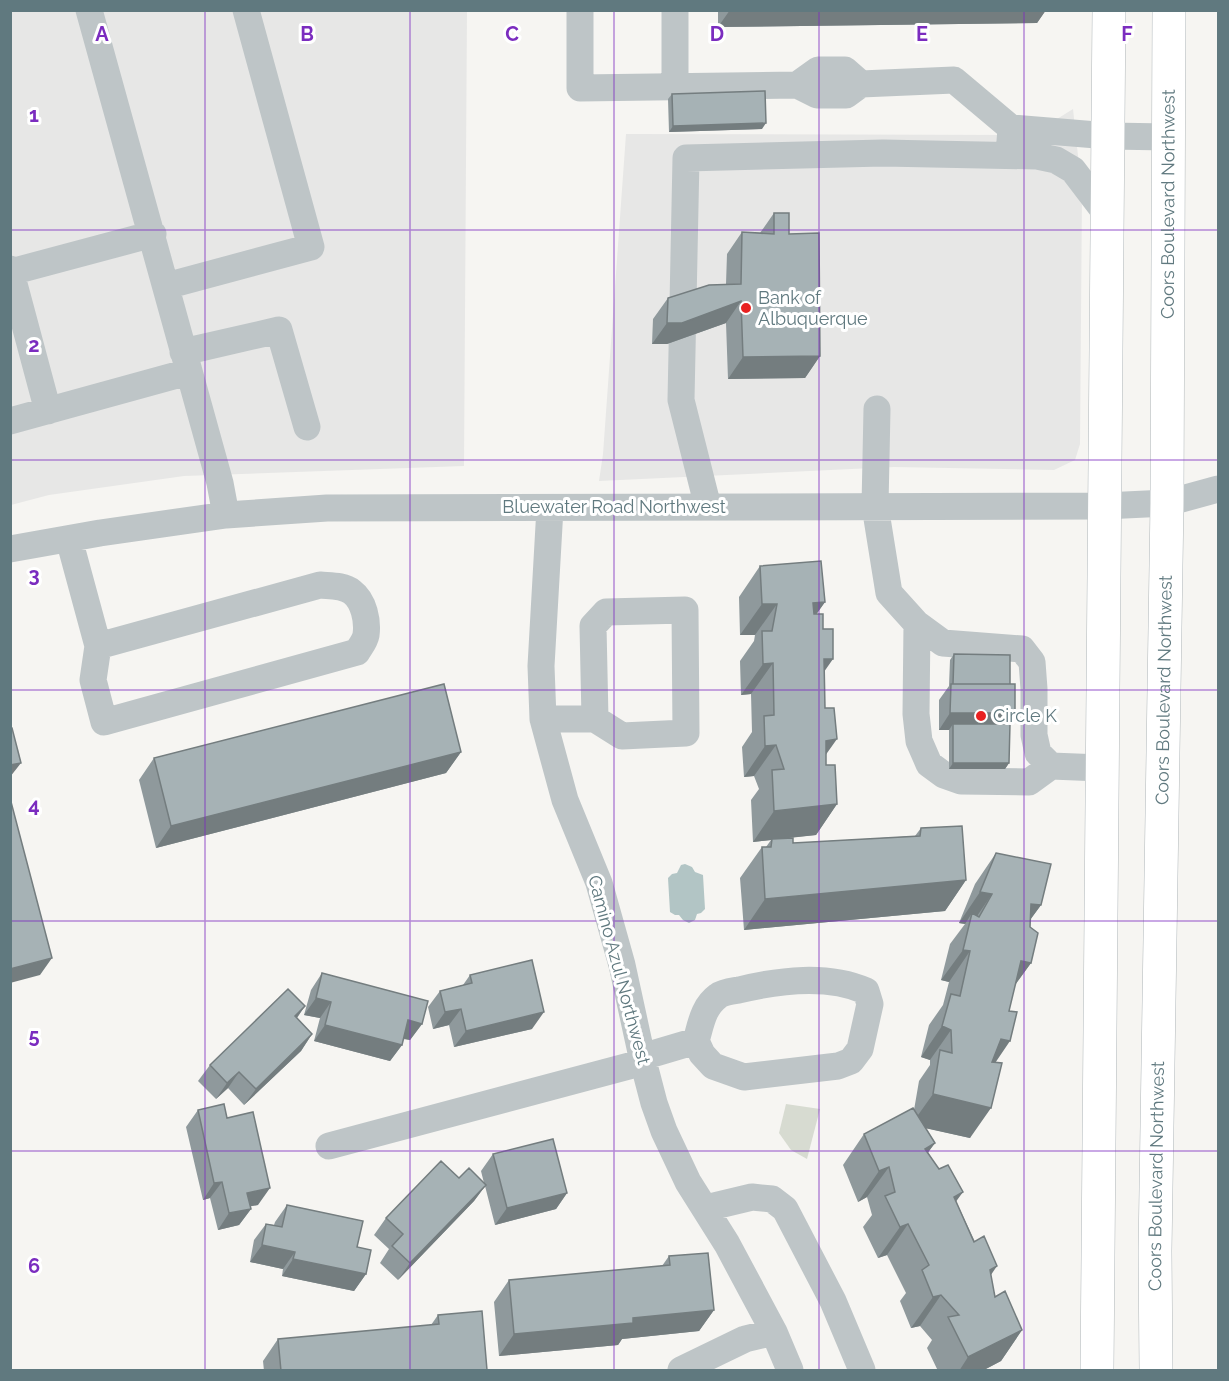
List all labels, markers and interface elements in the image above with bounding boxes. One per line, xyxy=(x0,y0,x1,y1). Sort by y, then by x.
text: A xyxy=(95,22,109,46)
text: B xyxy=(300,22,314,46)
text: C xyxy=(505,22,519,46)
text: D xyxy=(710,22,724,46)
text: E xyxy=(916,22,928,46)
text: F xyxy=(1121,22,1133,46)
street label: Coors Boulevard Northwest xyxy=(1157,89,1179,319)
text: 1 xyxy=(29,103,39,127)
place label: Bank of Albuquerque xyxy=(758,287,868,329)
marker: Bank of Albuquerque xyxy=(739,301,753,315)
text: 2 xyxy=(28,333,40,357)
street label: Bluewater Road Northwest xyxy=(502,496,726,517)
text: 3 xyxy=(28,563,40,587)
street label: Coors Boulevard Northwest xyxy=(1151,575,1176,805)
place label: Circle K xyxy=(993,705,1057,726)
marker: Circle K xyxy=(974,709,988,723)
text: 4 xyxy=(28,793,40,817)
street label: Camino Azul Northwest xyxy=(584,873,655,1067)
text: 5 xyxy=(28,1024,40,1048)
street label: Coors Boulevard Northwest xyxy=(1144,1061,1168,1291)
text: 6 xyxy=(28,1254,40,1278)

